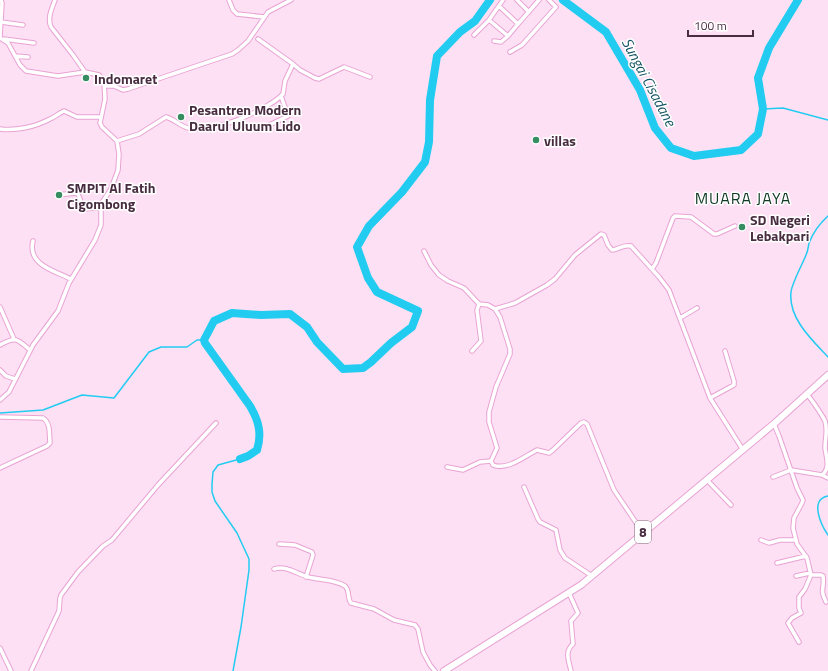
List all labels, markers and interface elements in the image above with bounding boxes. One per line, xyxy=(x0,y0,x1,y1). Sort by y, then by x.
scale bar xyxy=(688,12,753,38)
text: 100 m xyxy=(694,16,727,35)
water label: Sungai Cisadane xyxy=(616,34,682,131)
place label: Indomaret xyxy=(94,68,157,89)
marker: Indomaret xyxy=(81,73,91,83)
place label: Pesantren Modern Daarul Uluum Lido xyxy=(189,99,301,136)
marker: Pesantren Modern Daarul Uluum Lido xyxy=(176,112,186,122)
place label: villas xyxy=(544,130,576,151)
marker: villas xyxy=(531,135,541,145)
place label: SMPIT Al Fatih Cigombong xyxy=(67,177,155,214)
district label: MUARA JAYA xyxy=(695,186,791,210)
marker: SMPIT Al Fatih Cigombong xyxy=(54,190,64,200)
place label: SD Negeri Lebakpari xyxy=(750,209,810,246)
marker: SD Negeri Lebakpari xyxy=(737,222,747,232)
road number: 8 xyxy=(635,521,651,543)

